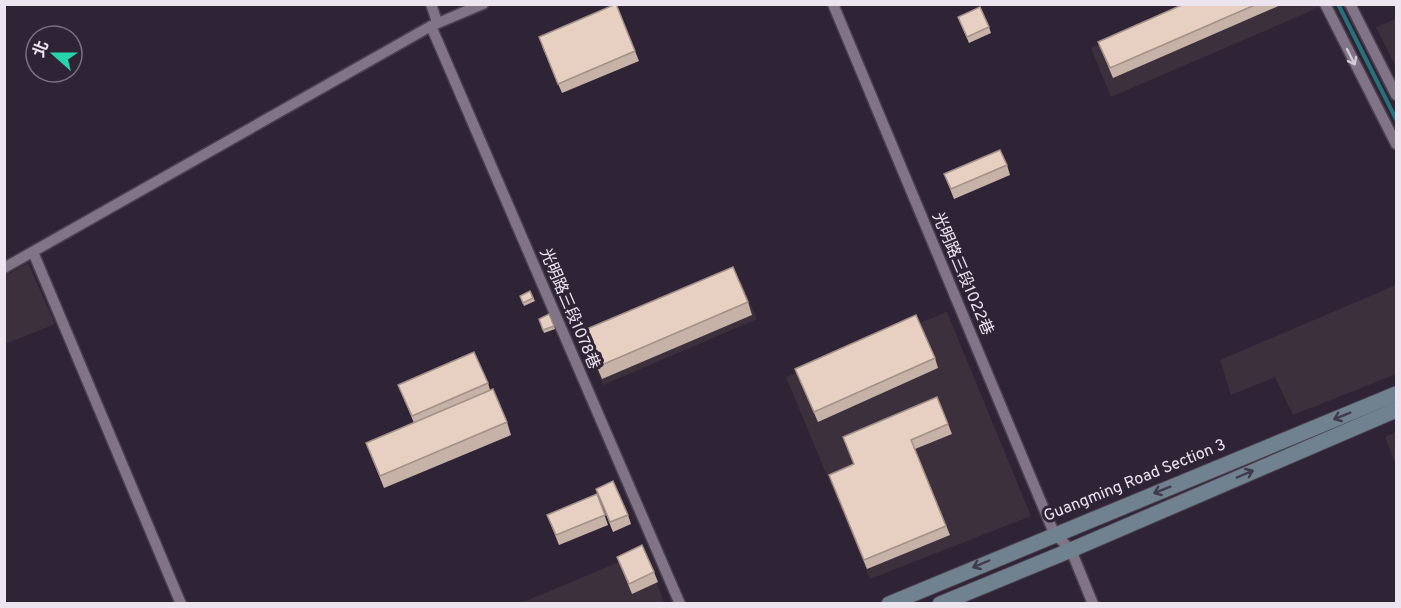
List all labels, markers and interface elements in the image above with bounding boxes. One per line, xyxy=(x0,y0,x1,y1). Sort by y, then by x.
north arrow xyxy=(24,24,84,84)
text: 北 xyxy=(30,38,54,60)
one-way arrow xyxy=(1346,47,1358,65)
street label: 光明路三段1022巷 xyxy=(927,209,997,339)
street label: 光明路三段1078巷 xyxy=(535,246,603,372)
one-way arrow xyxy=(1334,411,1352,422)
street label: Guangming Road Section 3 xyxy=(1041,435,1229,527)
one-way arrow xyxy=(1236,468,1254,480)
one-way arrow xyxy=(1153,485,1171,496)
one-way arrow xyxy=(973,559,991,570)

